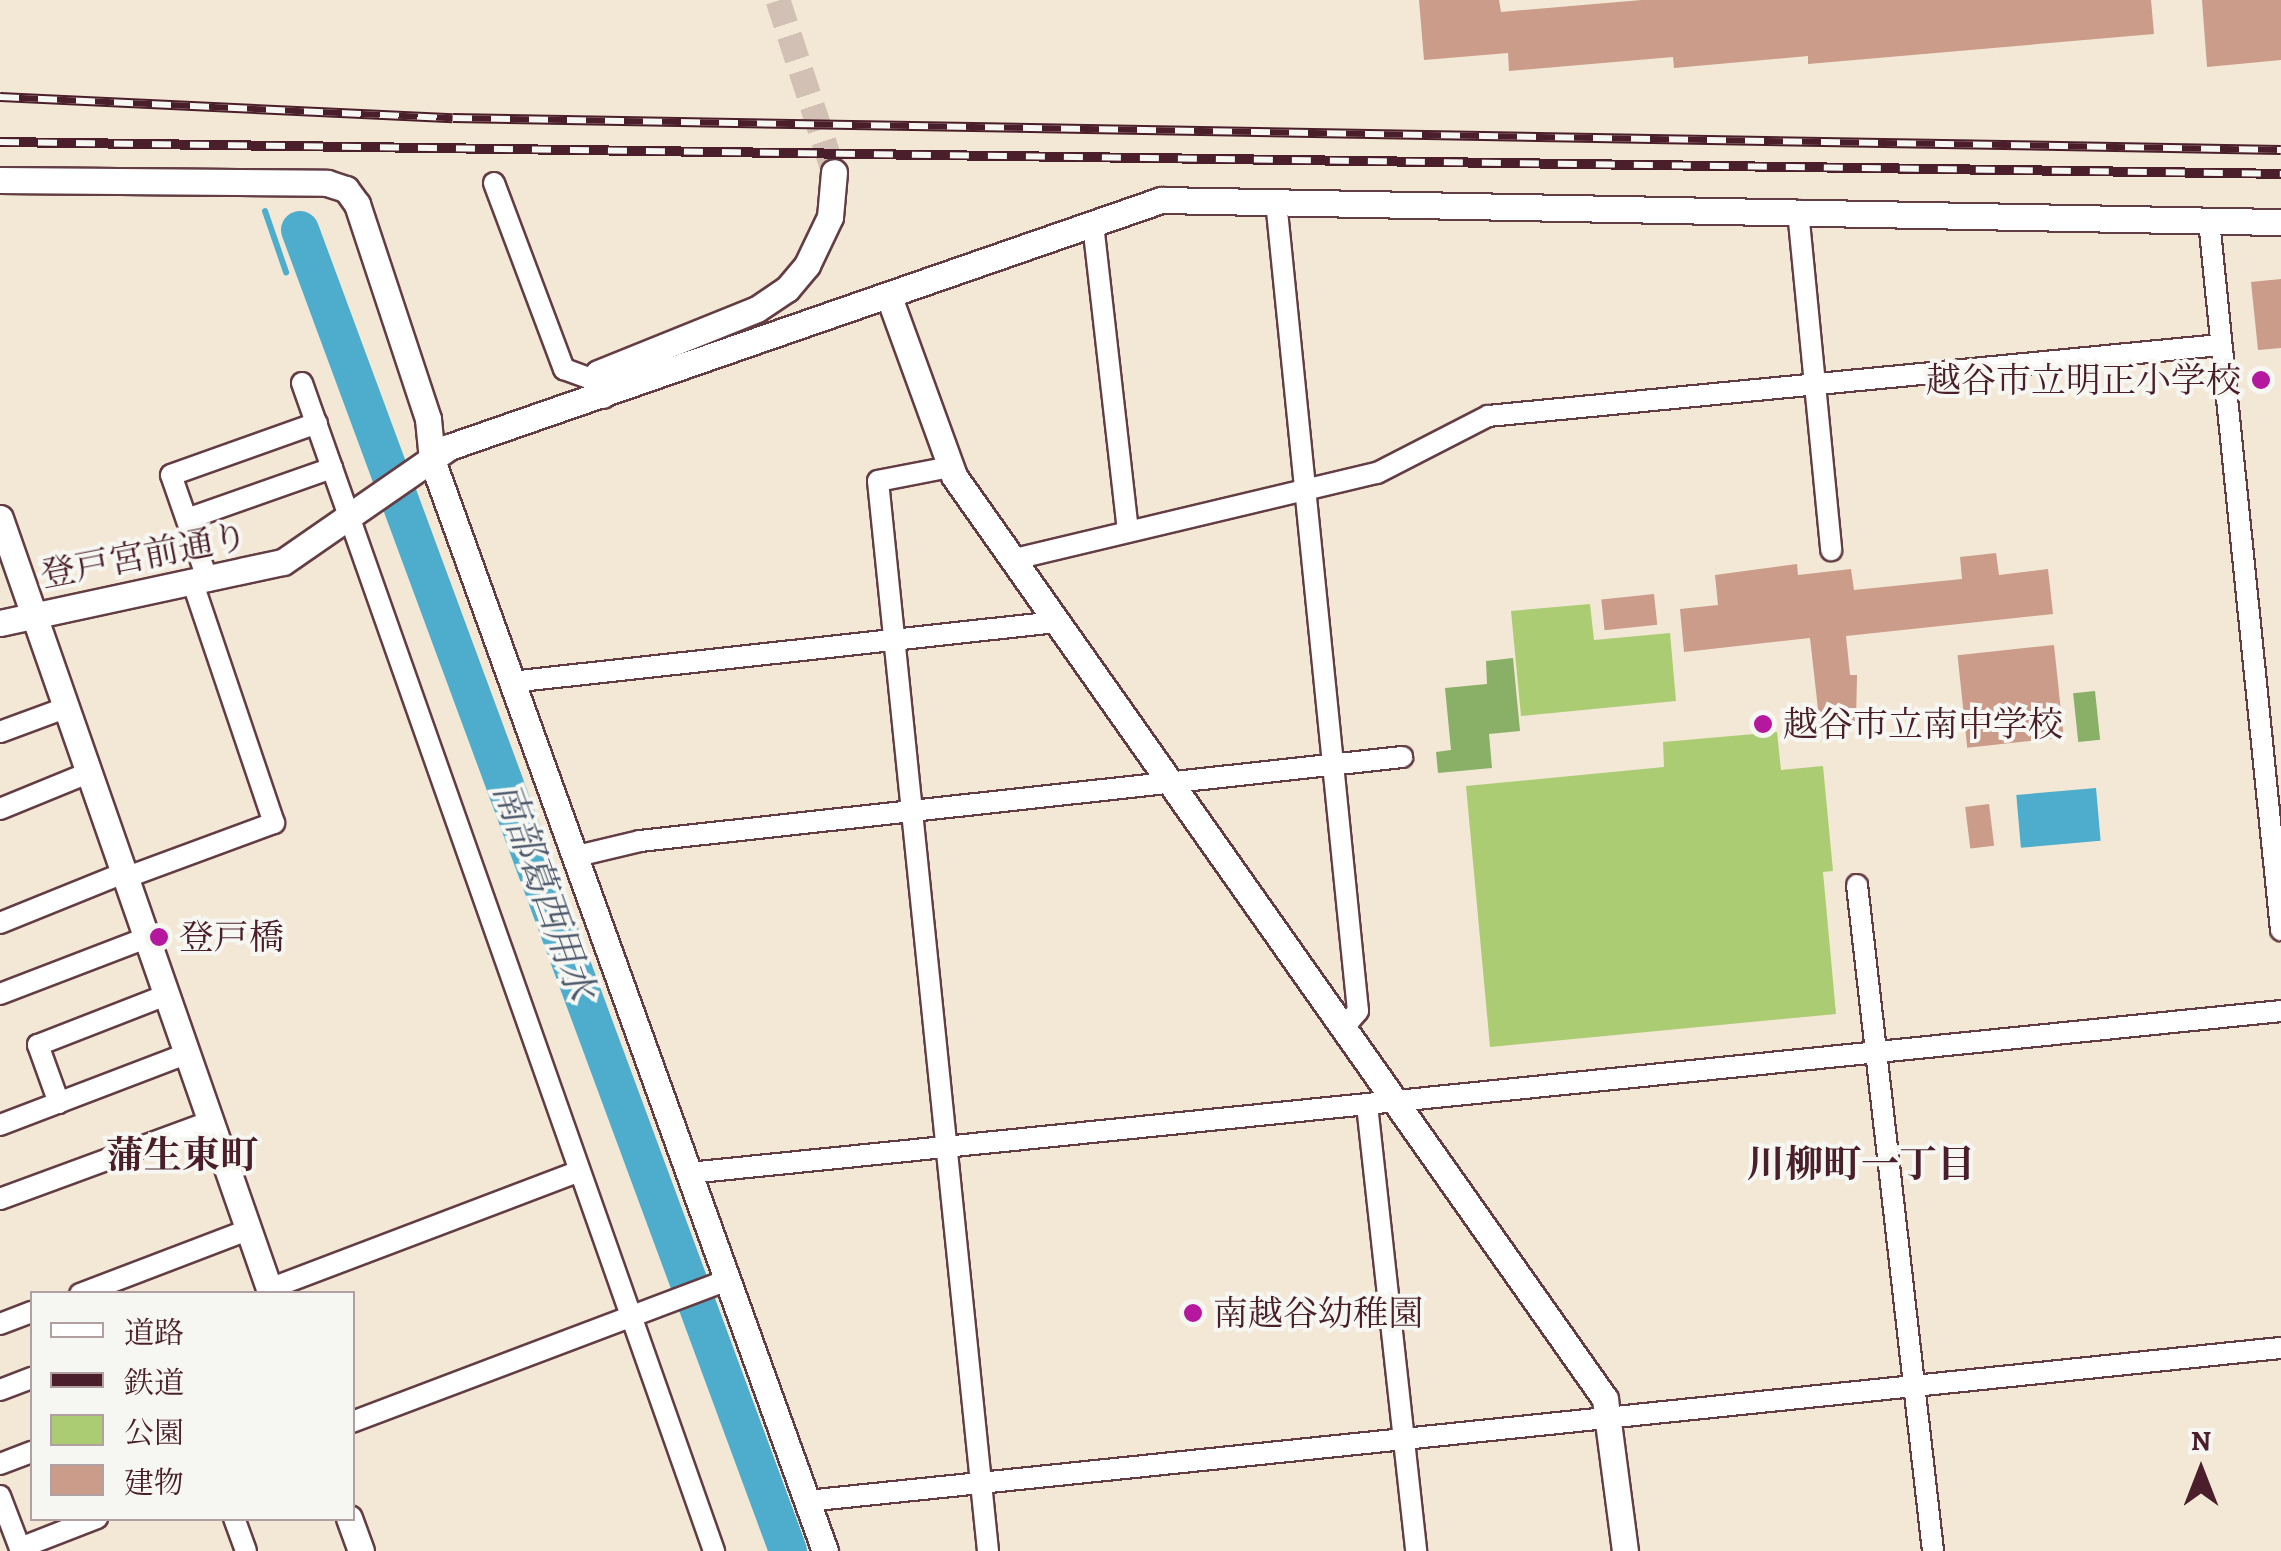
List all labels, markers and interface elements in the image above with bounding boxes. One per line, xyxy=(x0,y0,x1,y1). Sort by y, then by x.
place label: 越谷市立明正小学校 xyxy=(1926,359,2241,401)
marker: 越谷市立明正小学校 xyxy=(2250,369,2272,391)
street label: 登戸宮前通り xyxy=(37,514,251,596)
place label: 越谷市立南中学校 xyxy=(1783,703,2063,745)
marker: 越谷市立南中学校 xyxy=(1752,713,1774,735)
water label: 南部葛西用水 xyxy=(484,776,604,1006)
place label: 登戸橋 xyxy=(179,916,284,958)
marker: 登戸橋 xyxy=(148,926,170,948)
district label: 蒲生東町 xyxy=(106,1133,258,1179)
district label: 川柳町一丁目 xyxy=(1747,1142,1975,1188)
legend xyxy=(30,1291,355,1521)
place label: 南越谷幼稚園 xyxy=(1213,1292,1423,1334)
marker: 南越谷幼稚園 xyxy=(1182,1302,1204,1324)
text: 道路 xyxy=(124,1313,184,1353)
text: 鉄道 xyxy=(124,1363,184,1403)
text: 公園 xyxy=(124,1413,184,1453)
north arrow xyxy=(2151,1421,2251,1521)
text: N xyxy=(2191,1422,2211,1460)
text: 建物 xyxy=(124,1463,184,1503)

